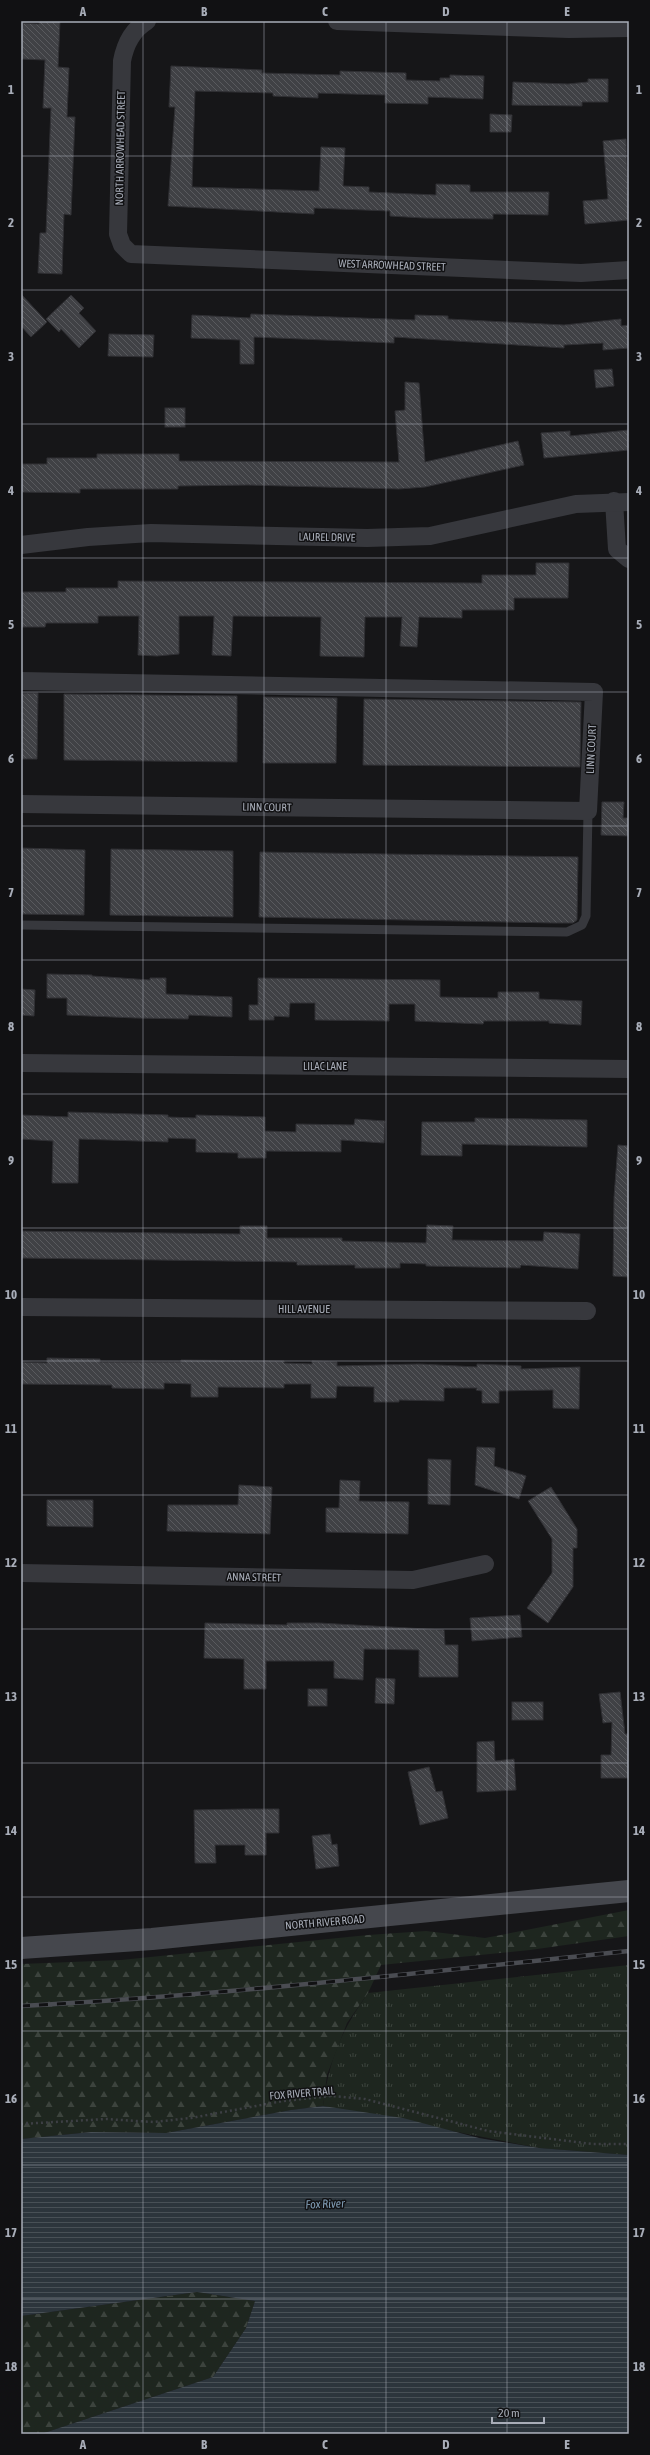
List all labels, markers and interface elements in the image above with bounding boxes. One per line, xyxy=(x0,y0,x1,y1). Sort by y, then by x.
text: A xyxy=(79,4,87,19)
text: B xyxy=(201,4,208,19)
text: C xyxy=(322,4,328,19)
text: D xyxy=(442,4,450,19)
text: E xyxy=(564,4,570,19)
text: 1 xyxy=(8,82,14,97)
text: 1 xyxy=(636,82,642,97)
street label: NORTH ARROWHEAD STREET xyxy=(113,90,127,206)
text: 2 xyxy=(8,215,14,230)
text: 2 xyxy=(636,215,642,230)
street label: WEST ARROWHEAD STREET xyxy=(338,257,446,273)
text: 3 xyxy=(8,349,14,364)
text: 3 xyxy=(636,349,642,364)
text: 4 xyxy=(7,483,14,498)
text: 4 xyxy=(635,483,642,498)
street label: LAUREL DRIVE xyxy=(299,531,356,543)
text: 5 xyxy=(8,617,14,632)
text: 5 xyxy=(636,617,642,632)
street label: LINN COURT xyxy=(584,724,598,774)
text: 6 xyxy=(8,751,14,766)
text: 6 xyxy=(636,751,642,766)
street label: LINN COURT xyxy=(242,801,292,813)
text: 7 xyxy=(8,885,14,900)
text: 7 xyxy=(636,885,642,900)
text: 8 xyxy=(8,1019,14,1034)
text: 8 xyxy=(636,1019,642,1034)
street label: LILAC LANE xyxy=(303,1060,347,1072)
text: 9 xyxy=(8,1153,14,1168)
text: 9 xyxy=(636,1153,642,1168)
text: 10 xyxy=(5,1287,17,1302)
text: 10 xyxy=(633,1287,645,1302)
street label: HILL AVENUE xyxy=(278,1303,330,1315)
text: 11 xyxy=(5,1421,17,1436)
text: 11 xyxy=(633,1421,645,1436)
text: 12 xyxy=(5,1555,17,1570)
text: 12 xyxy=(633,1555,645,1570)
street label: ANNA STREET xyxy=(227,1571,281,1583)
text: 13 xyxy=(5,1689,17,1704)
text: 13 xyxy=(633,1689,645,1704)
text: 14 xyxy=(5,1823,17,1838)
text: 14 xyxy=(633,1823,645,1838)
street label: NORTH RIVER ROAD xyxy=(285,1913,365,1931)
text: 15 xyxy=(5,1957,17,1972)
text: 15 xyxy=(633,1957,645,1972)
street label: FOX RIVER TRAIL xyxy=(269,2084,336,2102)
text: 16 xyxy=(5,2091,17,2106)
text: 16 xyxy=(633,2091,645,2106)
water label: Fox River xyxy=(305,2196,345,2212)
text: 17 xyxy=(5,2225,17,2240)
text: 17 xyxy=(633,2225,645,2240)
text: 18 xyxy=(5,2359,17,2374)
text: 18 xyxy=(633,2359,645,2374)
scale bar xyxy=(492,2399,544,2425)
text: 20 m xyxy=(498,2406,520,2420)
text: A xyxy=(79,2437,87,2452)
text: B xyxy=(201,2437,208,2452)
text: C xyxy=(322,2437,328,2452)
text: D xyxy=(442,2437,450,2452)
text: E xyxy=(564,2437,570,2452)

